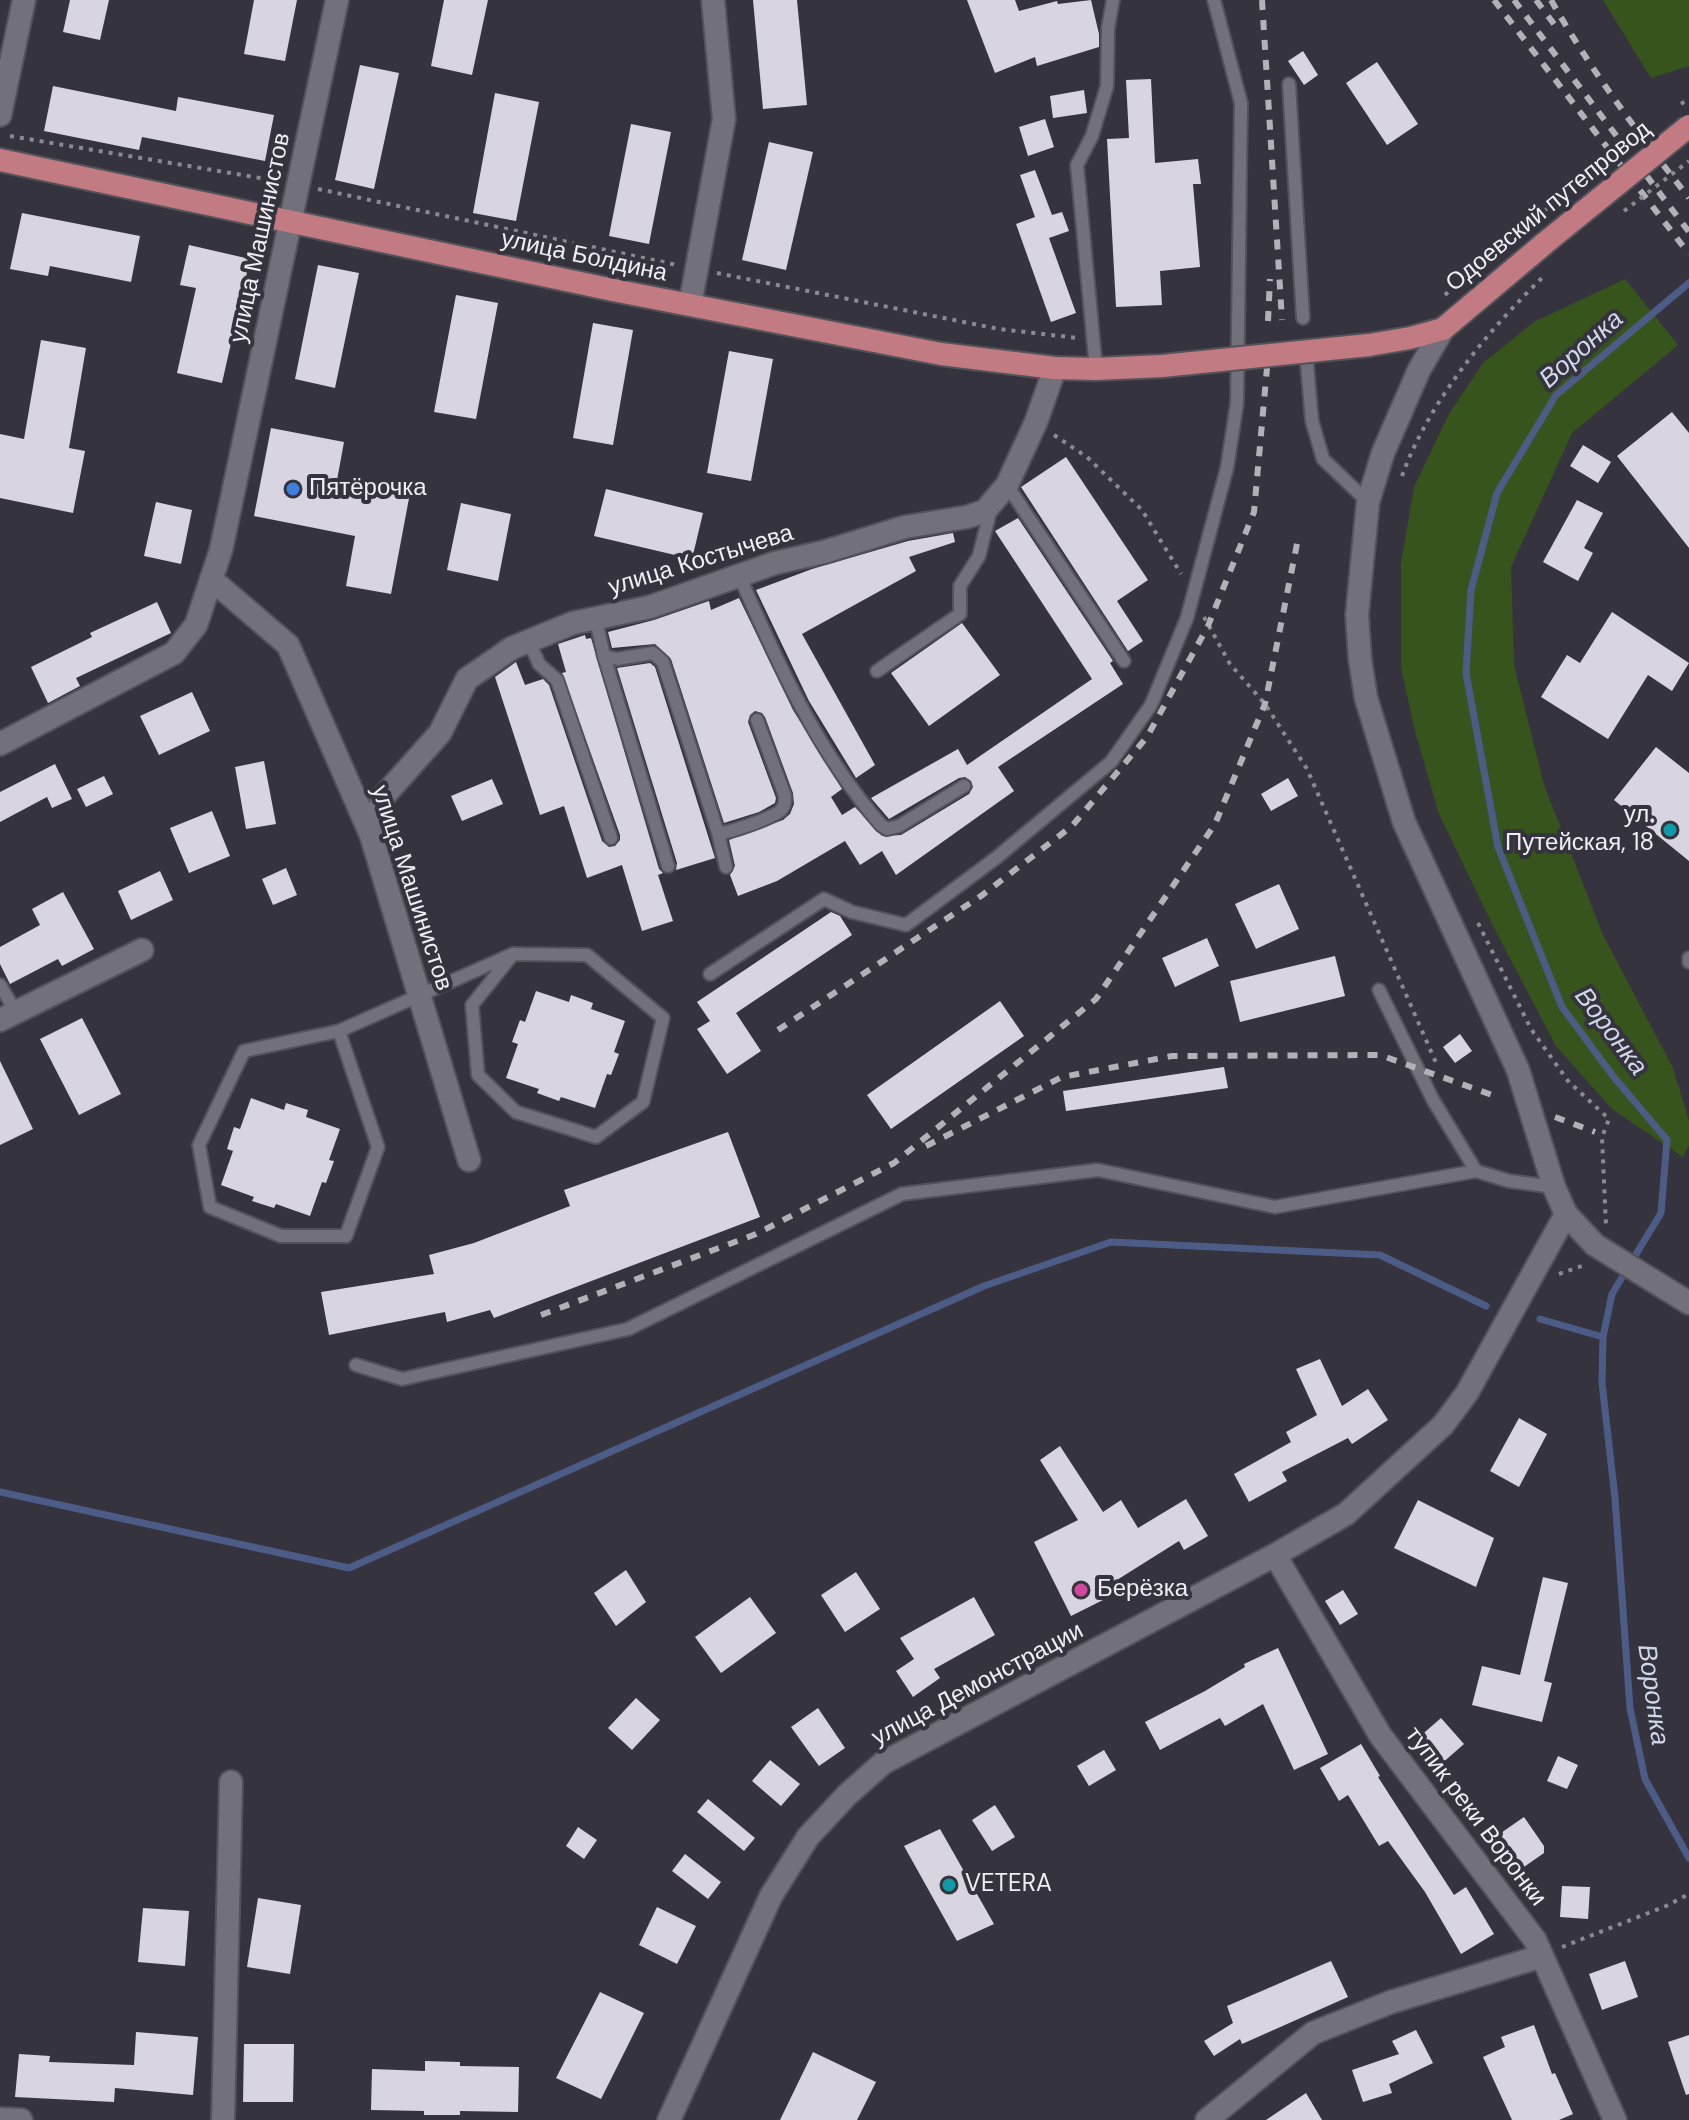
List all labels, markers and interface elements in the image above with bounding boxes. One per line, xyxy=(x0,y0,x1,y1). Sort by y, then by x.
street label: Одоевский путепровод xyxy=(1441,116,1657,298)
street label: улица Машинистов xyxy=(225,130,297,346)
street label: улица Болдина xyxy=(498,225,670,289)
water label: Воронка xyxy=(1534,304,1630,396)
place label: Пятёрочка xyxy=(309,475,427,503)
marker: Пятёрочка xyxy=(284,480,302,498)
street label: улица Костычева xyxy=(605,519,797,603)
street label: улица Машинистов xyxy=(364,782,458,994)
place label: ул. Путейская, 18 xyxy=(1505,802,1654,858)
marker: ул. Путейская, 18 xyxy=(1661,821,1679,839)
water label: Воронка xyxy=(1567,982,1653,1082)
place label: Берёзка xyxy=(1097,1576,1188,1604)
marker: Берёзка xyxy=(1072,1581,1090,1599)
street label: улица Демонстрации xyxy=(867,1617,1089,1753)
water label: Воронка xyxy=(1629,1642,1675,1748)
street label: тупик реки Воронки xyxy=(1398,1722,1552,1912)
place label: VETERA xyxy=(965,1871,1052,1899)
marker: VETERA xyxy=(940,1876,958,1894)

